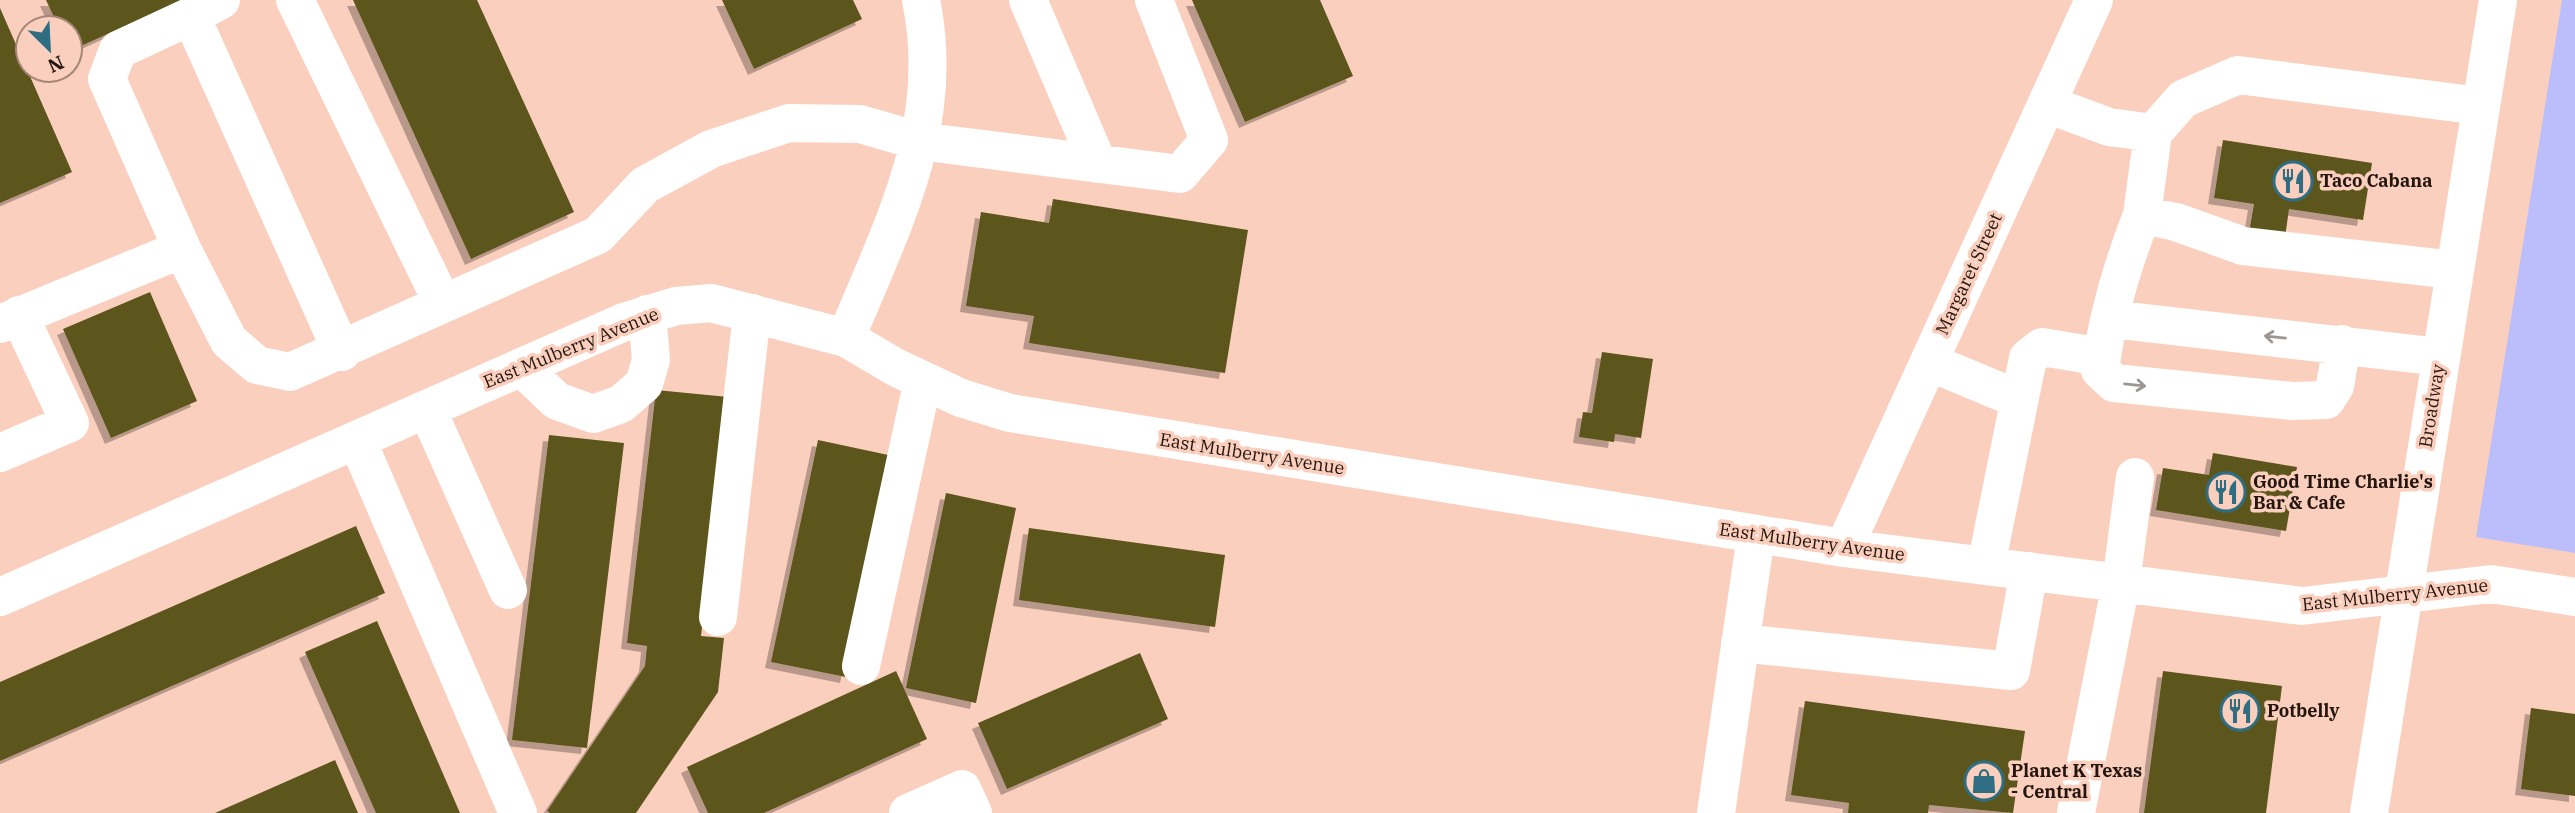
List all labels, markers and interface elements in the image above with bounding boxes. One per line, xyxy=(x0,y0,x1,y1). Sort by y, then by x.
north arrow xyxy=(14,14,84,84)
text: N xyxy=(44,51,68,79)
restaurant icon: Taco Cabana xyxy=(2272,160,2314,202)
place label: Taco Cabana xyxy=(2320,169,2433,192)
street label: Margaret Street xyxy=(1930,209,2007,338)
street label: East Mulberry Avenue xyxy=(480,302,662,393)
one-way arrow xyxy=(2264,330,2286,343)
street label: Broadway xyxy=(2414,362,2450,449)
one-way arrow xyxy=(2124,379,2146,392)
street label: East Mulberry Avenue xyxy=(1158,428,1346,479)
place label: Good Time Charlie's Bar & Cafe xyxy=(2253,470,2433,514)
restaurant icon: Good Time Charlie's Bar & Cafe xyxy=(2205,471,2247,513)
street label: East Mulberry Avenue xyxy=(1718,517,1906,566)
street label: East Mulberry Avenue xyxy=(2301,573,2489,616)
restaurant icon: Potbelly xyxy=(2219,690,2261,732)
place label: Potbelly xyxy=(2267,699,2340,722)
place label: Planet K Texas - Central xyxy=(2011,759,2142,803)
shop icon: Planet K Texas - Central xyxy=(1963,760,2005,802)

